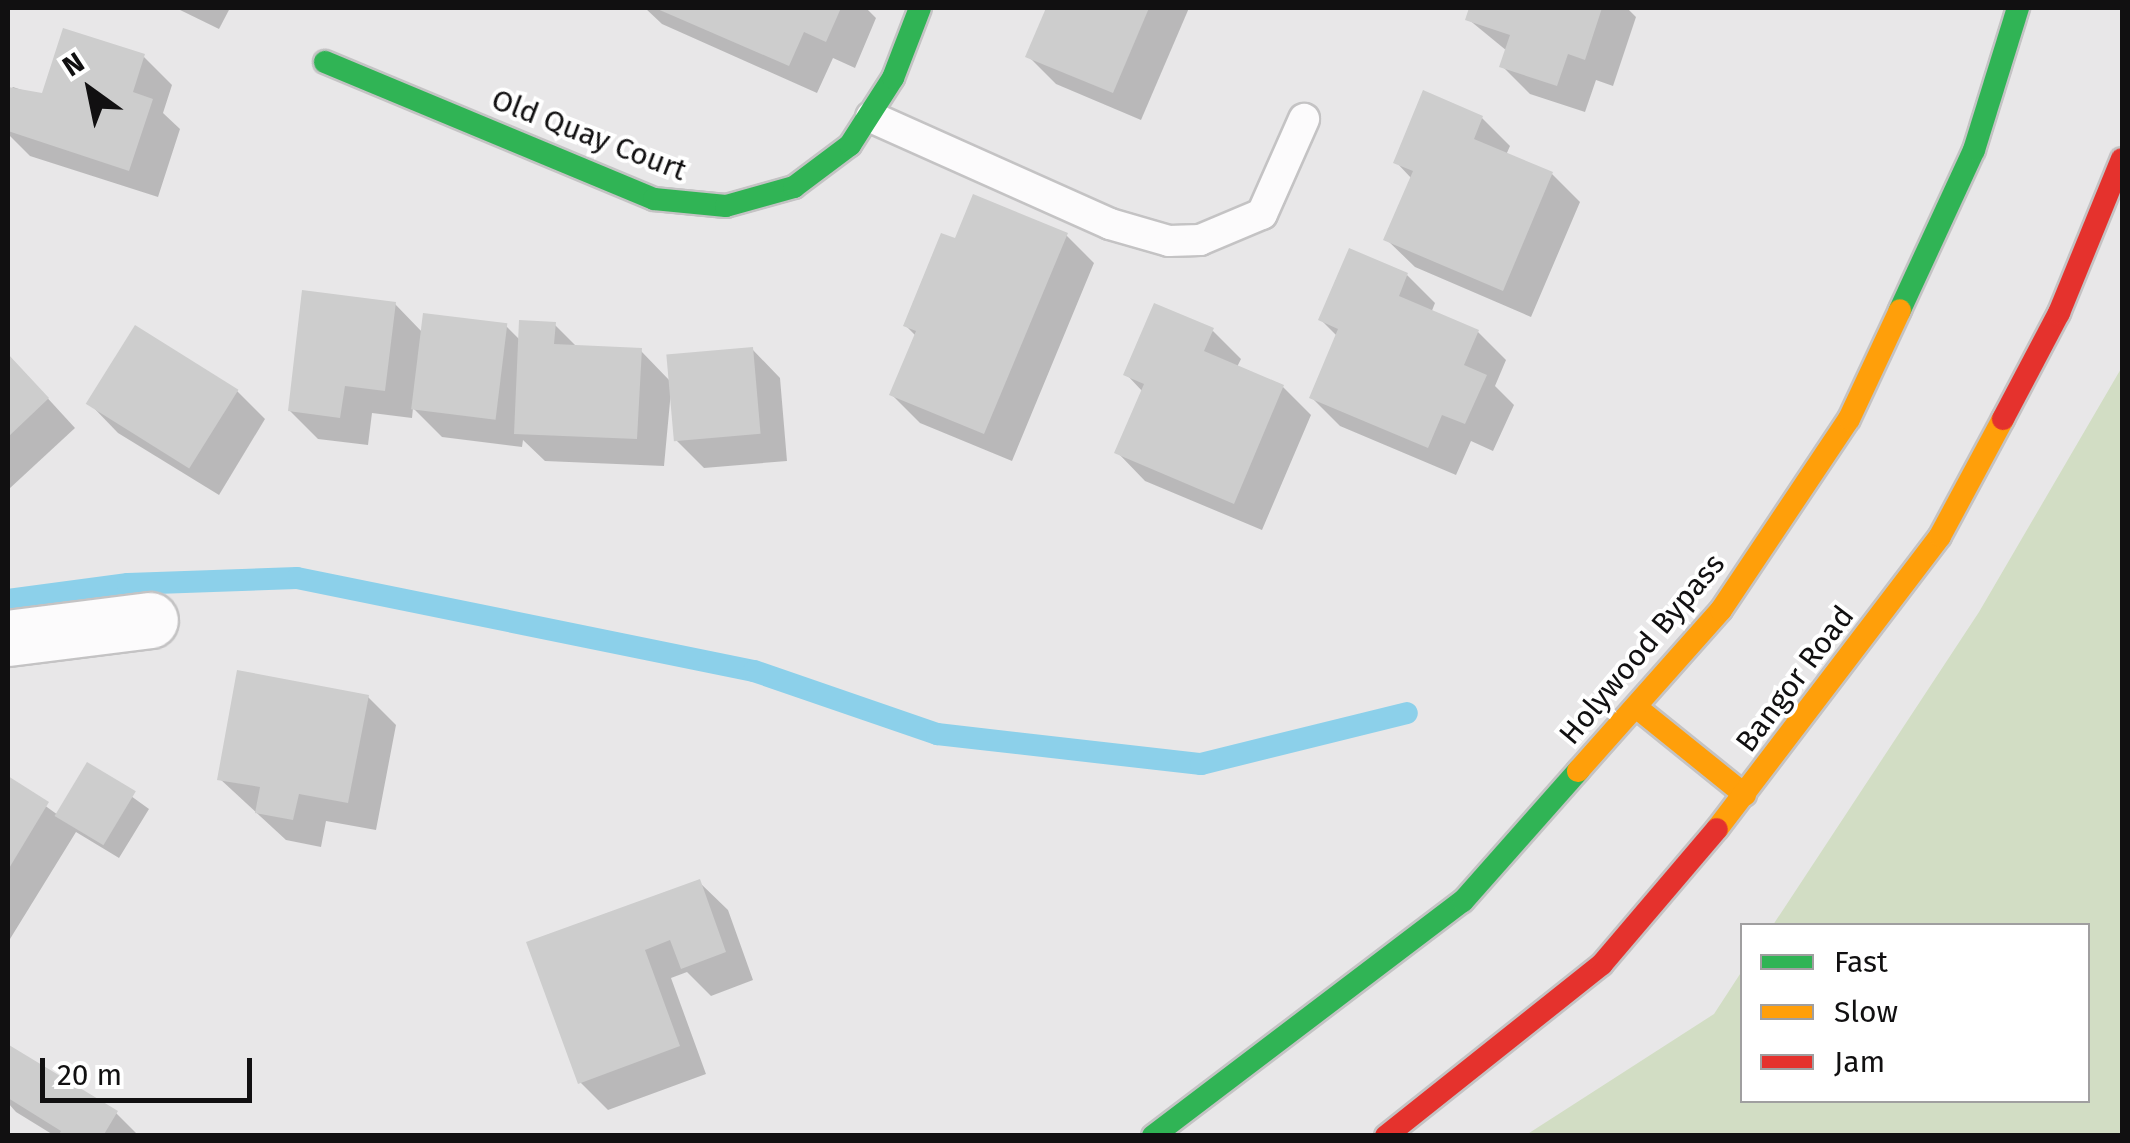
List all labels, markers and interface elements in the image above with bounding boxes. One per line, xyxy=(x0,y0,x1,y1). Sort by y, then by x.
north arrow xyxy=(40,40,140,140)
text: N xyxy=(57,46,90,83)
street label: Old Quay Court xyxy=(487,81,691,189)
street label: Holywood Bypass xyxy=(1552,546,1732,752)
street label: Bangor Road xyxy=(1728,599,1862,759)
legend xyxy=(1740,923,2090,1103)
text: Fast xyxy=(1834,944,1888,980)
text: Slow xyxy=(1834,994,1898,1030)
scale bar xyxy=(45,1038,258,1100)
text: Jam xyxy=(1834,1044,1885,1080)
text: 20 m xyxy=(57,1057,122,1093)

